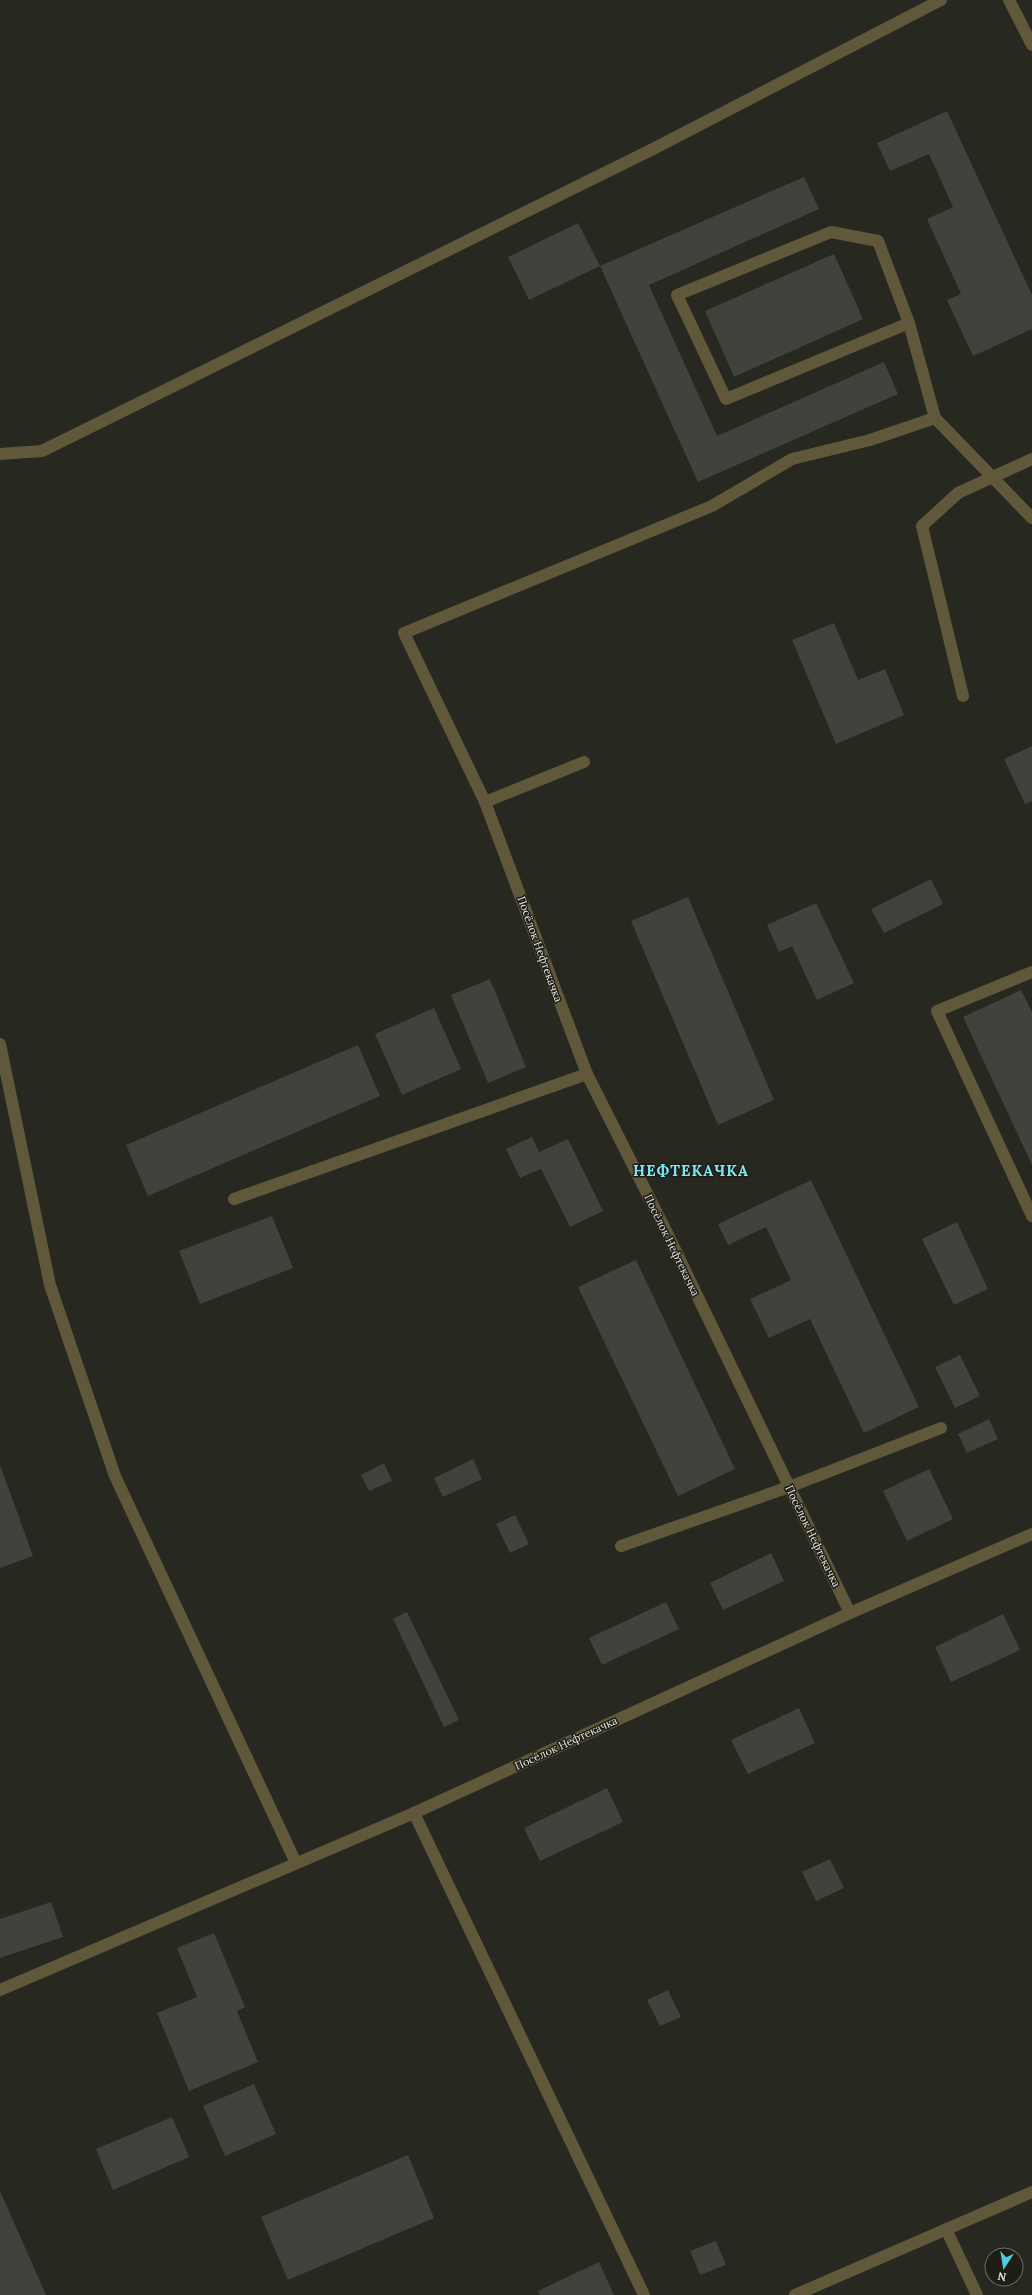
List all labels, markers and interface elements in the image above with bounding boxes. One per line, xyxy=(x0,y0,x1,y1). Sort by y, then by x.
street label: Посёлок Нефтекачка xyxy=(514,894,566,1004)
district label: НЕФТЕКАЧКА xyxy=(633,1161,749,1180)
street label: Посёлок Нефтекачка xyxy=(641,1192,703,1299)
street label: Посёлок Нефтекачка xyxy=(782,1483,844,1590)
street label: Посёлок Нефтекачка xyxy=(512,1713,620,1773)
north arrow xyxy=(984,2247,1024,2287)
text: N xyxy=(996,2269,1008,2285)

